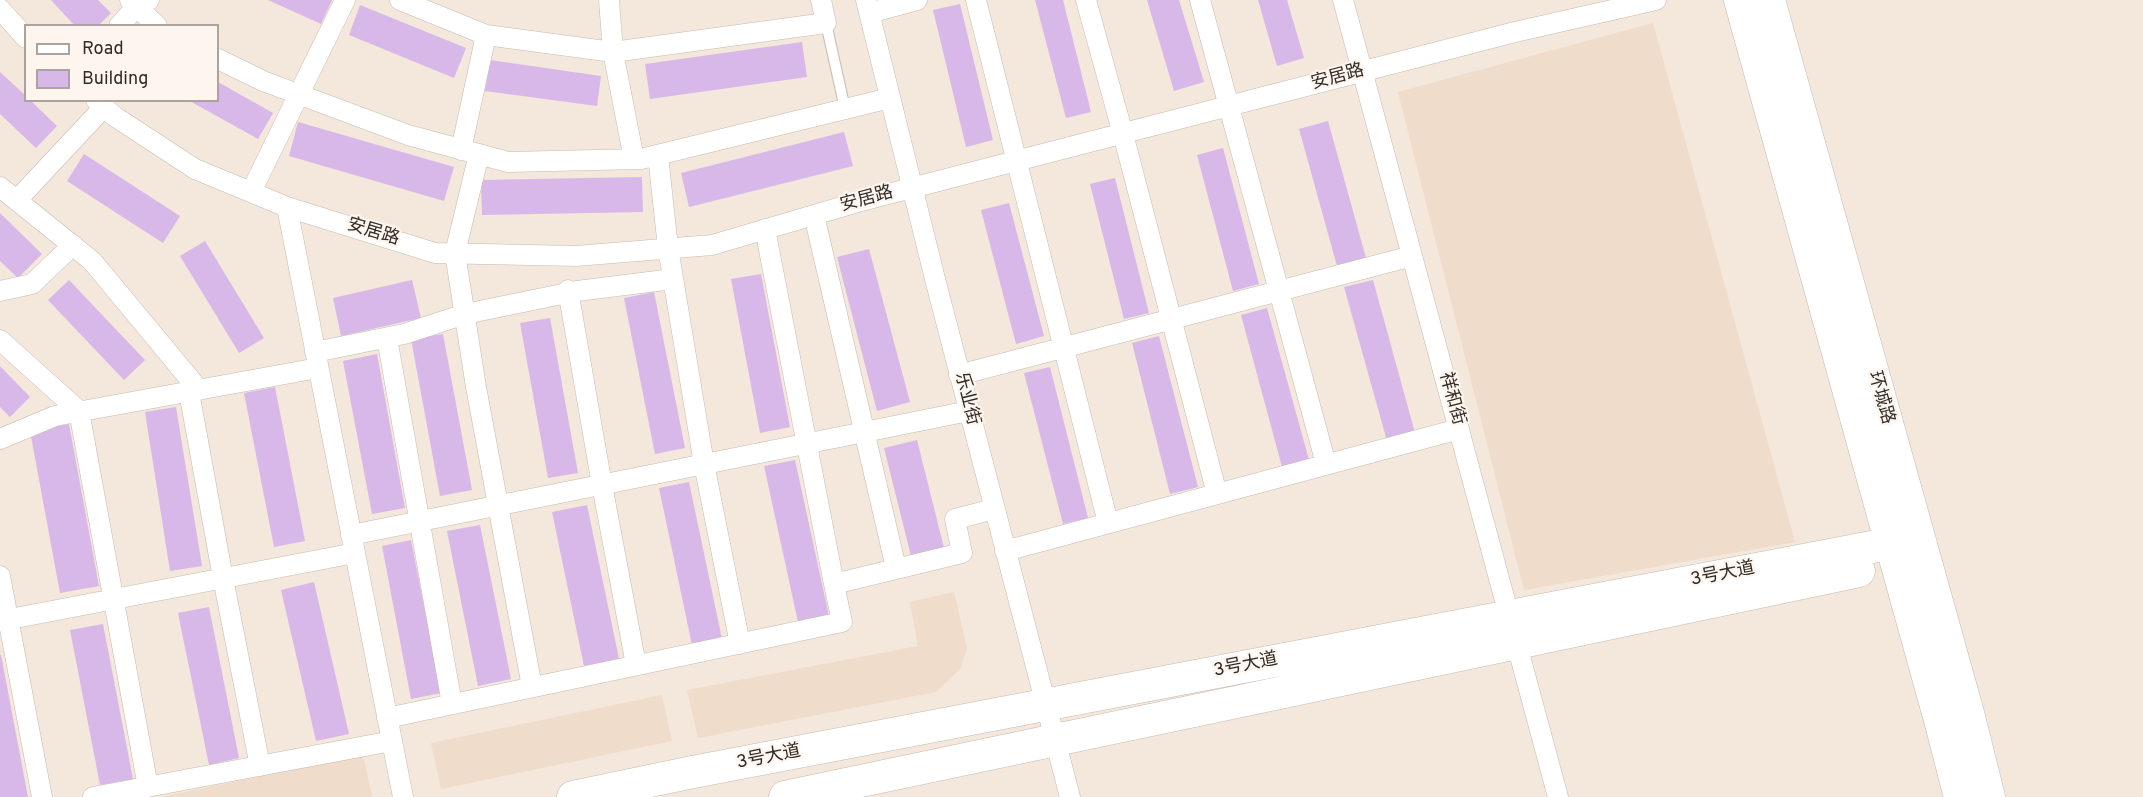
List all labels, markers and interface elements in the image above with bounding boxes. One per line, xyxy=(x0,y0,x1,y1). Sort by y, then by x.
legend xyxy=(24,24,219,102)
text: Road xyxy=(82,38,124,61)
street label: 安居路 xyxy=(1309,61,1367,95)
text: Building xyxy=(82,68,148,91)
street label: 安居路 xyxy=(838,183,896,217)
street label: 安居路 xyxy=(344,215,402,251)
street label: 环城路 xyxy=(1862,369,1898,427)
street label: 乐业街 xyxy=(949,370,983,428)
street label: 祥和街 xyxy=(1434,370,1468,428)
street label: 3号大道 xyxy=(1689,558,1757,592)
street label: 3号大道 xyxy=(1212,649,1280,683)
street label: 3号大道 xyxy=(735,741,803,775)

